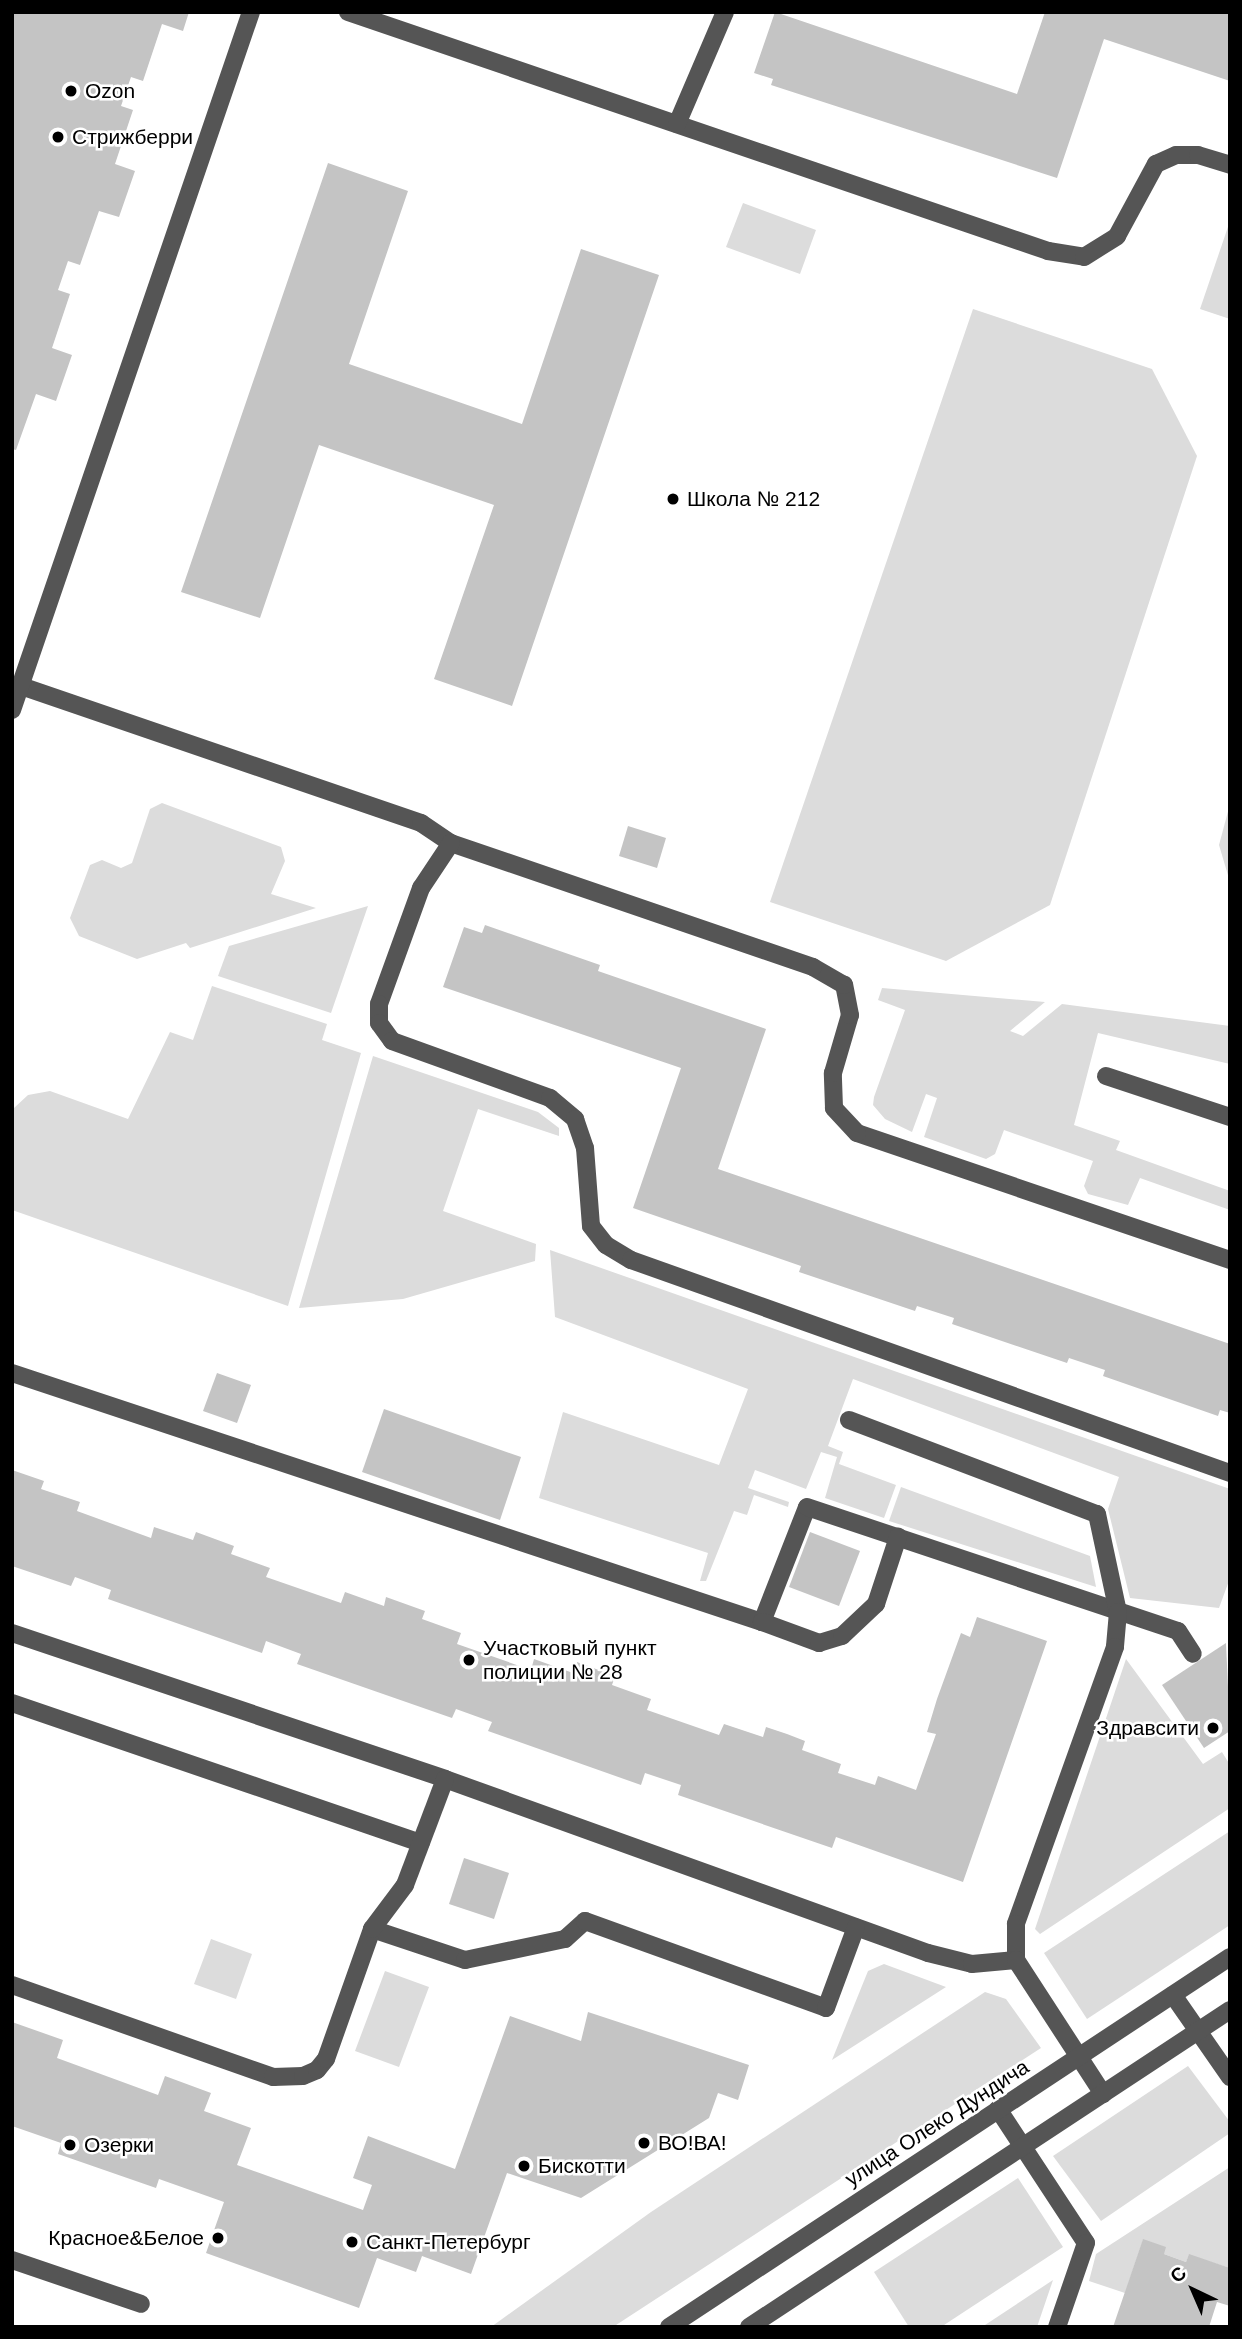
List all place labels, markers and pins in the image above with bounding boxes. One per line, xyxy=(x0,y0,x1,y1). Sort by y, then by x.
place label: Ozon xyxy=(85,78,135,104)
marker: Ozon xyxy=(63,83,79,99)
place label: Стрижберри xyxy=(72,124,193,150)
marker: Стрижберри xyxy=(50,129,66,145)
place label: Школа № 212 xyxy=(687,486,820,512)
marker: Школа № 212 xyxy=(665,491,681,507)
place label: Участковый пункт полиции № 28 xyxy=(483,1635,657,1685)
marker: Участковый пункт полиции № 28 xyxy=(461,1652,477,1668)
place label: Здравсити xyxy=(1096,1715,1199,1741)
marker: Здравсити xyxy=(1205,1720,1221,1736)
place label: ВО!ВА! xyxy=(658,2130,727,2156)
place label: Озерки xyxy=(84,2132,154,2158)
marker: ВО!ВА! xyxy=(636,2135,652,2151)
marker: Озерки xyxy=(62,2137,78,2153)
place label: Бискотти xyxy=(538,2153,626,2179)
marker: Бискотти xyxy=(516,2158,532,2174)
place label: Красное&Белое xyxy=(48,2225,204,2251)
place label: Санкт-Петербург xyxy=(366,2229,531,2255)
marker: Красное&Белое xyxy=(210,2230,226,2246)
marker: Санкт-Петербург xyxy=(344,2234,360,2250)

